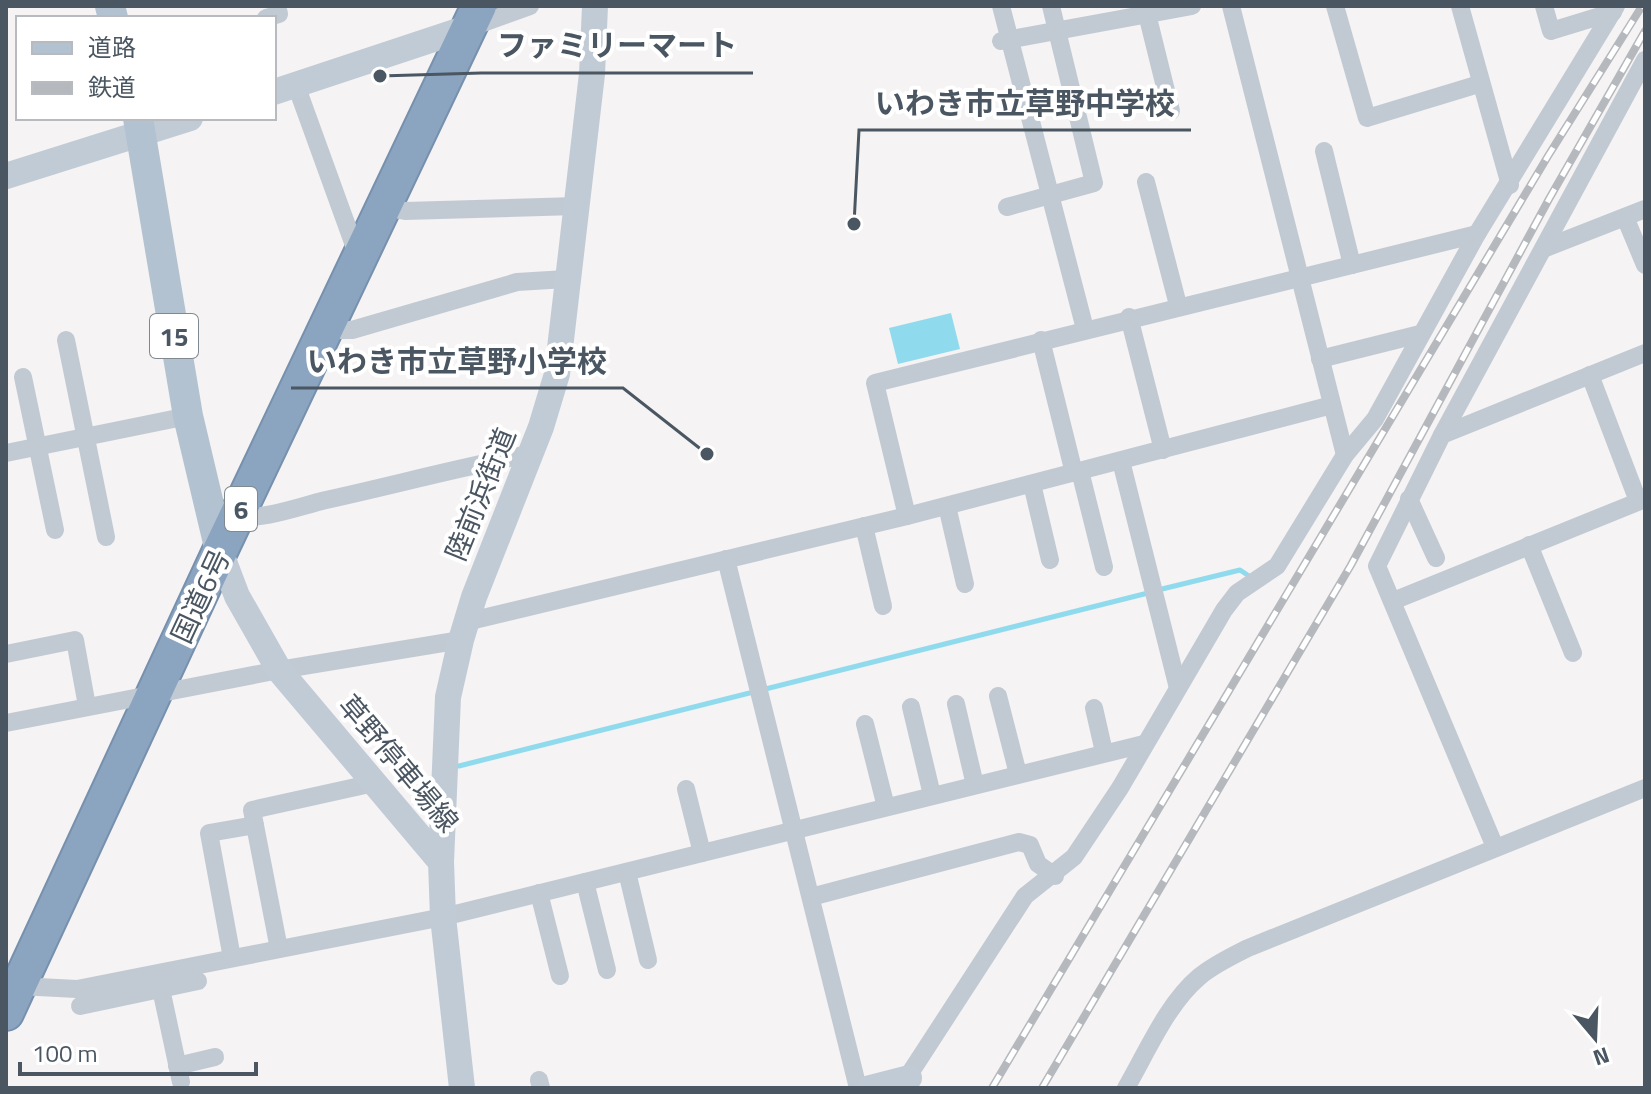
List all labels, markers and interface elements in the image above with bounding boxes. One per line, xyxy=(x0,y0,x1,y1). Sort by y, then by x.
legend xyxy=(16,16,276,120)
callout: ファミリーマート xyxy=(481,19,753,73)
text: ファミリーマート xyxy=(497,22,737,68)
text: 道路 xyxy=(88,29,136,65)
text: 鉄道 xyxy=(88,69,136,105)
callout: いわき市立草野中学校 xyxy=(859,76,1191,130)
text: いわき市立草野中学校 xyxy=(875,80,1175,126)
road number: 15 xyxy=(150,314,198,358)
callout: いわき市立草野小学校 xyxy=(291,334,623,388)
text: いわき市立草野小学校 xyxy=(307,338,607,384)
street label: 陸前浜街道 xyxy=(434,421,526,567)
road number: 6 xyxy=(225,487,257,531)
street label: 国道6号 xyxy=(159,542,241,650)
street label: 草野停車場線 xyxy=(329,685,469,841)
north arrow xyxy=(1555,998,1635,1078)
scale bar xyxy=(20,1026,256,1076)
text: 100 m xyxy=(32,1035,98,1071)
text: N xyxy=(1589,1038,1614,1075)

